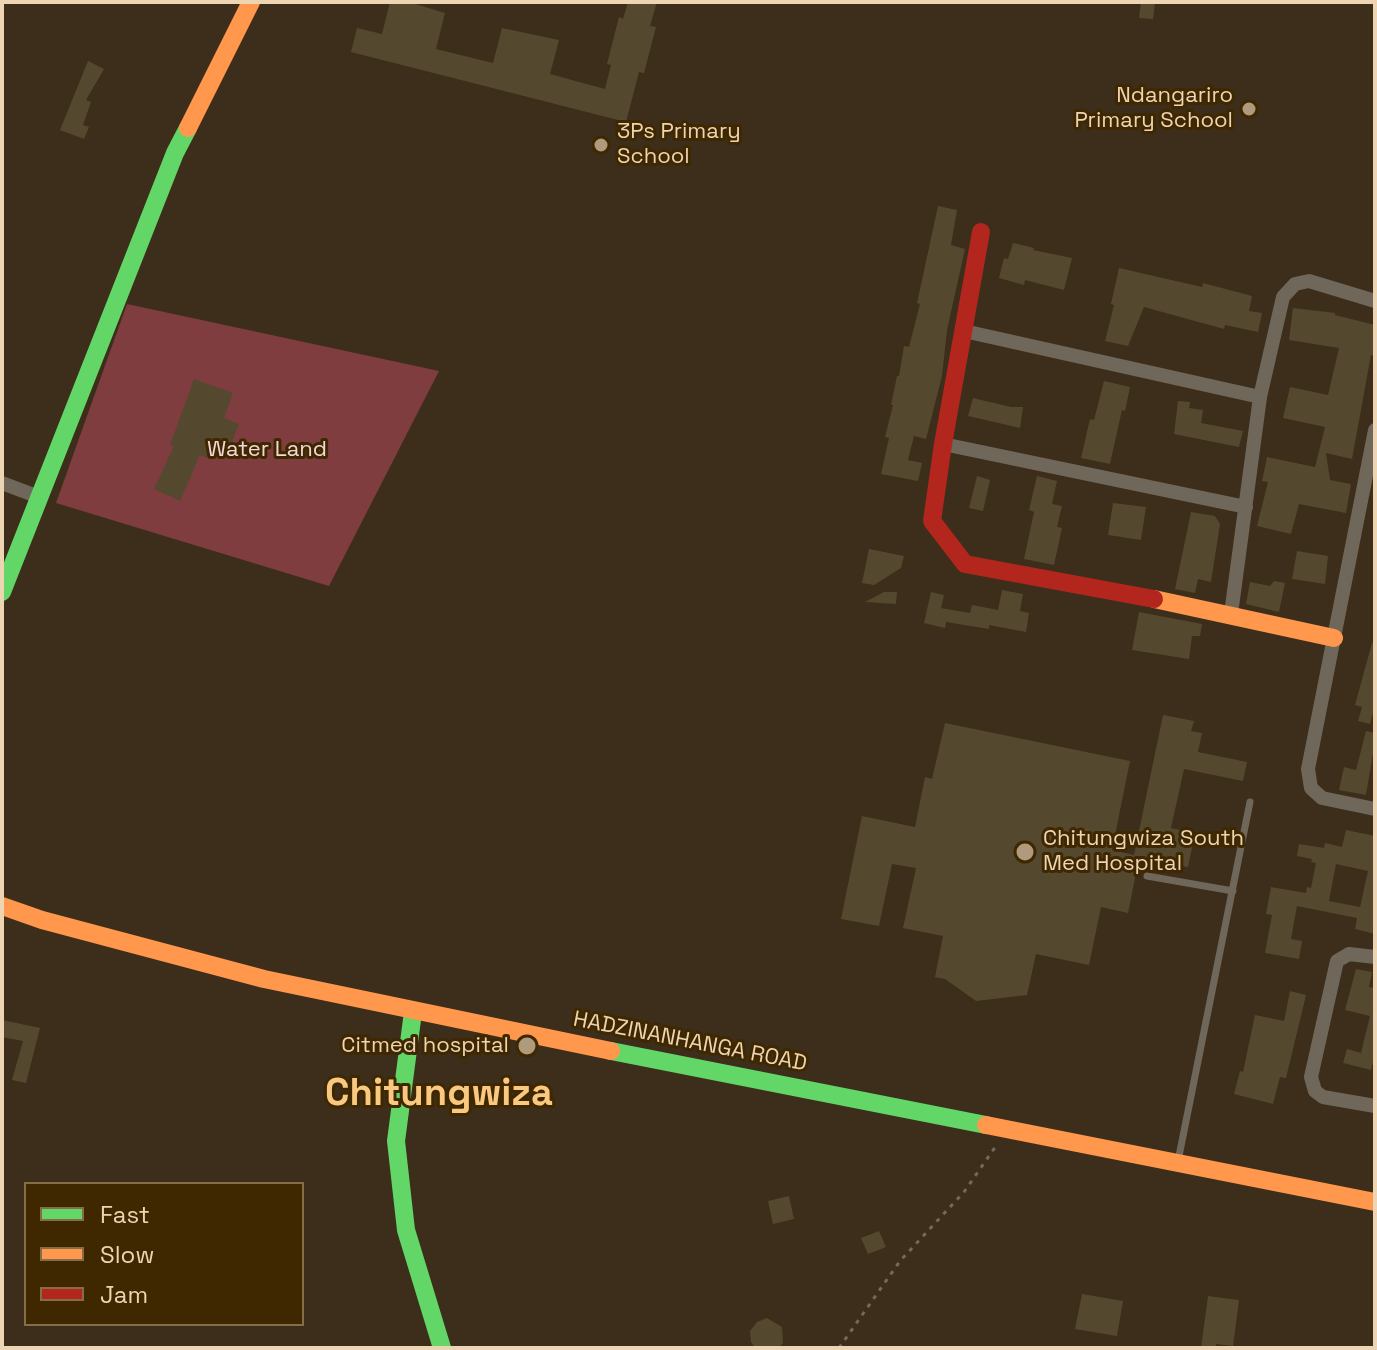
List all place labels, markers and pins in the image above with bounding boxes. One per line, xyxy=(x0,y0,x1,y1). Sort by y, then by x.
place label: Ndangariro Primary School xyxy=(1074,83,1233,134)
marker: Ndangariro Primary School xyxy=(1240,100,1258,118)
place label: 3Ps Primary School xyxy=(617,119,741,170)
marker: 3Ps Primary School xyxy=(592,136,610,154)
place label: Chitungwiza South Med Hospital xyxy=(1043,826,1244,878)
marker: Chitungwiza South Med Hospital xyxy=(1014,841,1036,863)
place label: Citmed hospital xyxy=(341,1033,509,1059)
marker: Citmed hospital xyxy=(516,1035,538,1057)

